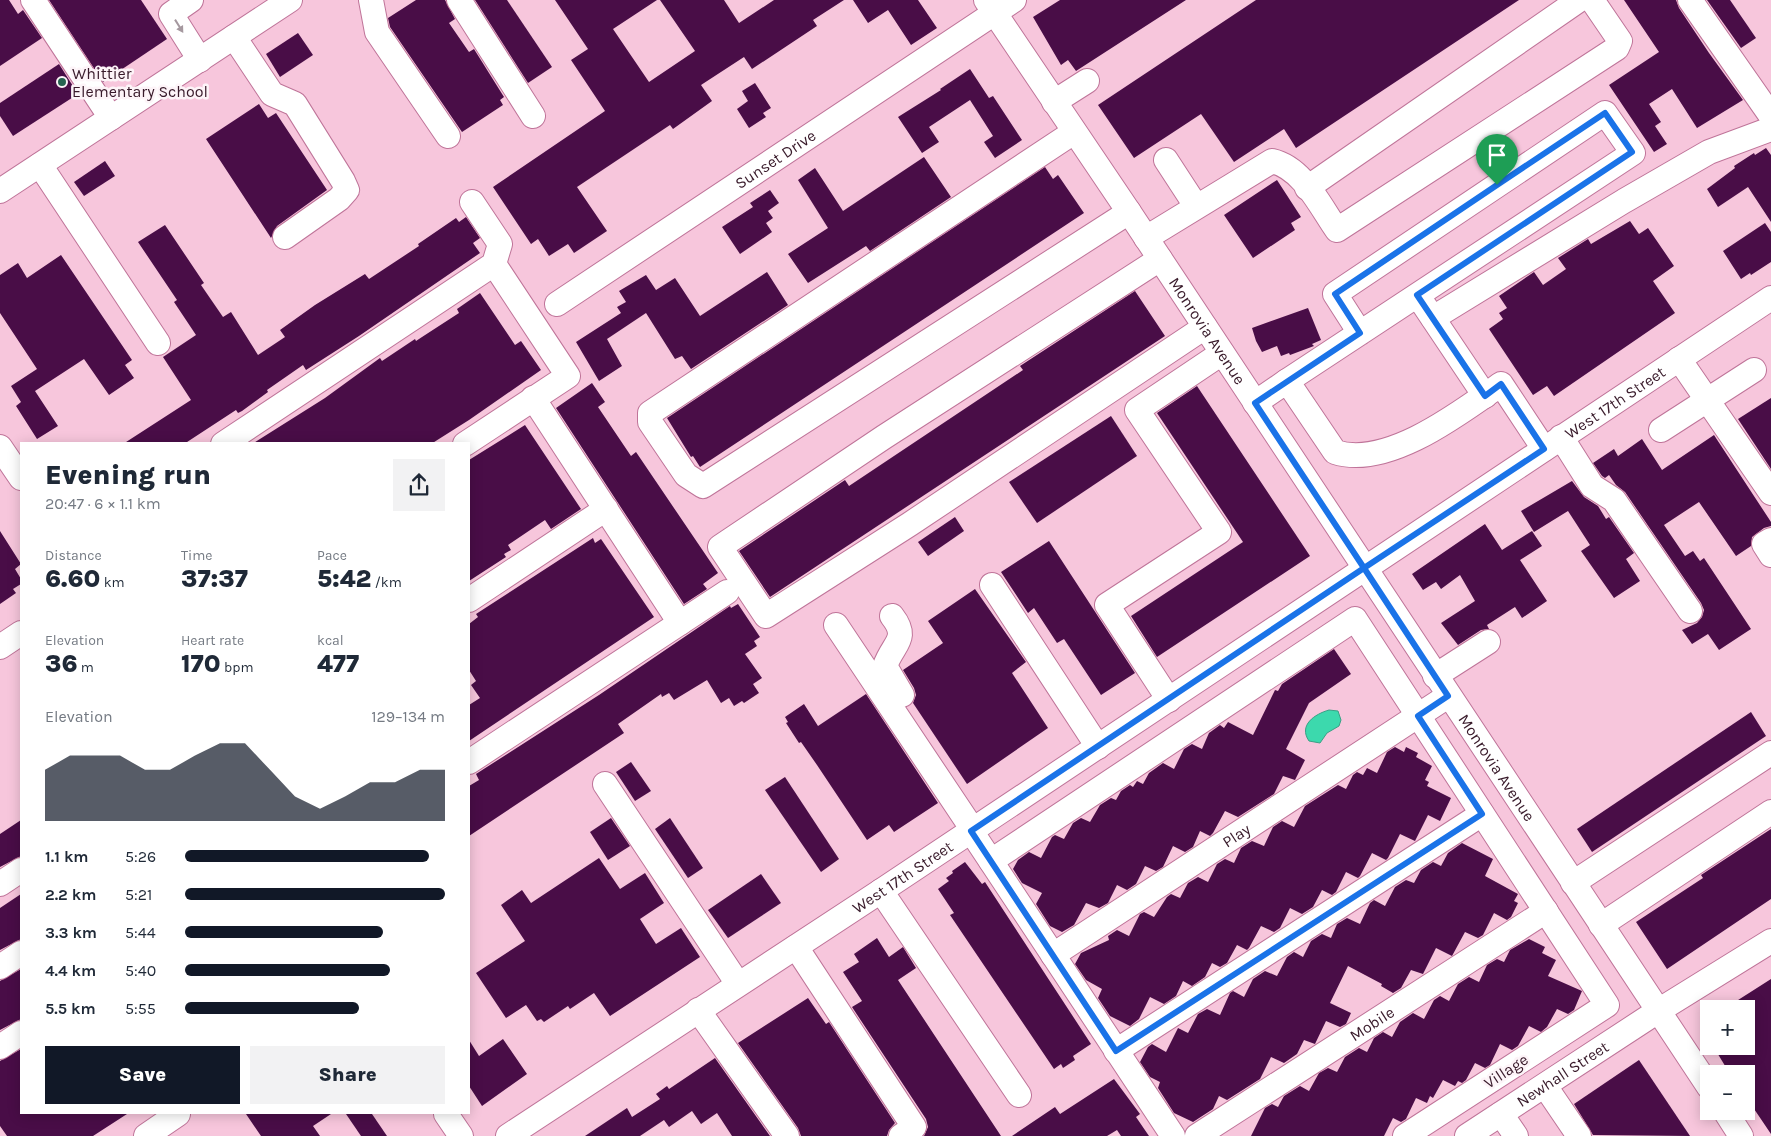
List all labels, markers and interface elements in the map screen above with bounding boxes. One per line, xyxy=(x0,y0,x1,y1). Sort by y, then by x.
one-way arrow xyxy=(174,20,184,33)
place label: Whittier Elementary School xyxy=(72,64,208,101)
marker: Whittier Elementary School xyxy=(56,76,68,88)
street label: Sunset Drive xyxy=(731,125,819,193)
pin xyxy=(1476,134,1518,185)
icon: arrive xyxy=(1483,141,1511,169)
street label: Monrovia Avenue xyxy=(1165,273,1250,388)
street label: West 17th Street xyxy=(1561,362,1669,442)
text: Evening run xyxy=(45,458,211,491)
button: share xyxy=(393,459,445,511)
text: 20:47 · 6 × 1.1 km xyxy=(45,494,161,513)
text: Distance xyxy=(45,547,102,564)
text: Time xyxy=(181,547,212,564)
text: Pace xyxy=(317,547,347,564)
text: 6.60 xyxy=(45,564,100,593)
text: 37:37 xyxy=(181,564,248,593)
text: 5:42 xyxy=(317,564,371,593)
text: km xyxy=(100,574,125,591)
text: /km xyxy=(371,574,402,591)
text: Elevation xyxy=(45,632,104,649)
text: Heart rate xyxy=(181,632,244,649)
text: kcal xyxy=(317,632,344,649)
text: 36 xyxy=(45,649,77,678)
text: 170 xyxy=(181,649,221,678)
text: 477 xyxy=(317,649,359,678)
text: m xyxy=(77,659,94,676)
text: bpm xyxy=(221,659,254,676)
text: Elevation xyxy=(45,707,113,726)
text: 129–134 m xyxy=(371,707,445,726)
street label: Monrovia Avenue xyxy=(1455,710,1539,825)
street label: Play xyxy=(1219,819,1254,851)
street label: West 17th Street xyxy=(849,837,956,917)
text: 1.1 km xyxy=(45,847,89,866)
text: 5:26 xyxy=(125,847,156,866)
text: 2.2 km xyxy=(45,885,97,904)
text: 5:21 xyxy=(125,885,152,904)
text: 3.3 km xyxy=(45,923,97,942)
text: 5:44 xyxy=(125,923,156,942)
text: 4.4 km xyxy=(45,961,96,980)
text: 5:40 xyxy=(125,961,156,980)
text: 5.5 km xyxy=(45,999,96,1018)
text: 5:55 xyxy=(125,999,156,1018)
map controls xyxy=(1700,1000,1755,1120)
button: + xyxy=(1700,1000,1755,1055)
street label: Mobile xyxy=(1346,1002,1398,1045)
street label: Newhall Street xyxy=(1513,1037,1612,1111)
button: Save xyxy=(45,1046,240,1104)
button: Share xyxy=(250,1046,445,1104)
street label: Village xyxy=(1480,1050,1532,1092)
button: − xyxy=(1700,1065,1755,1120)

